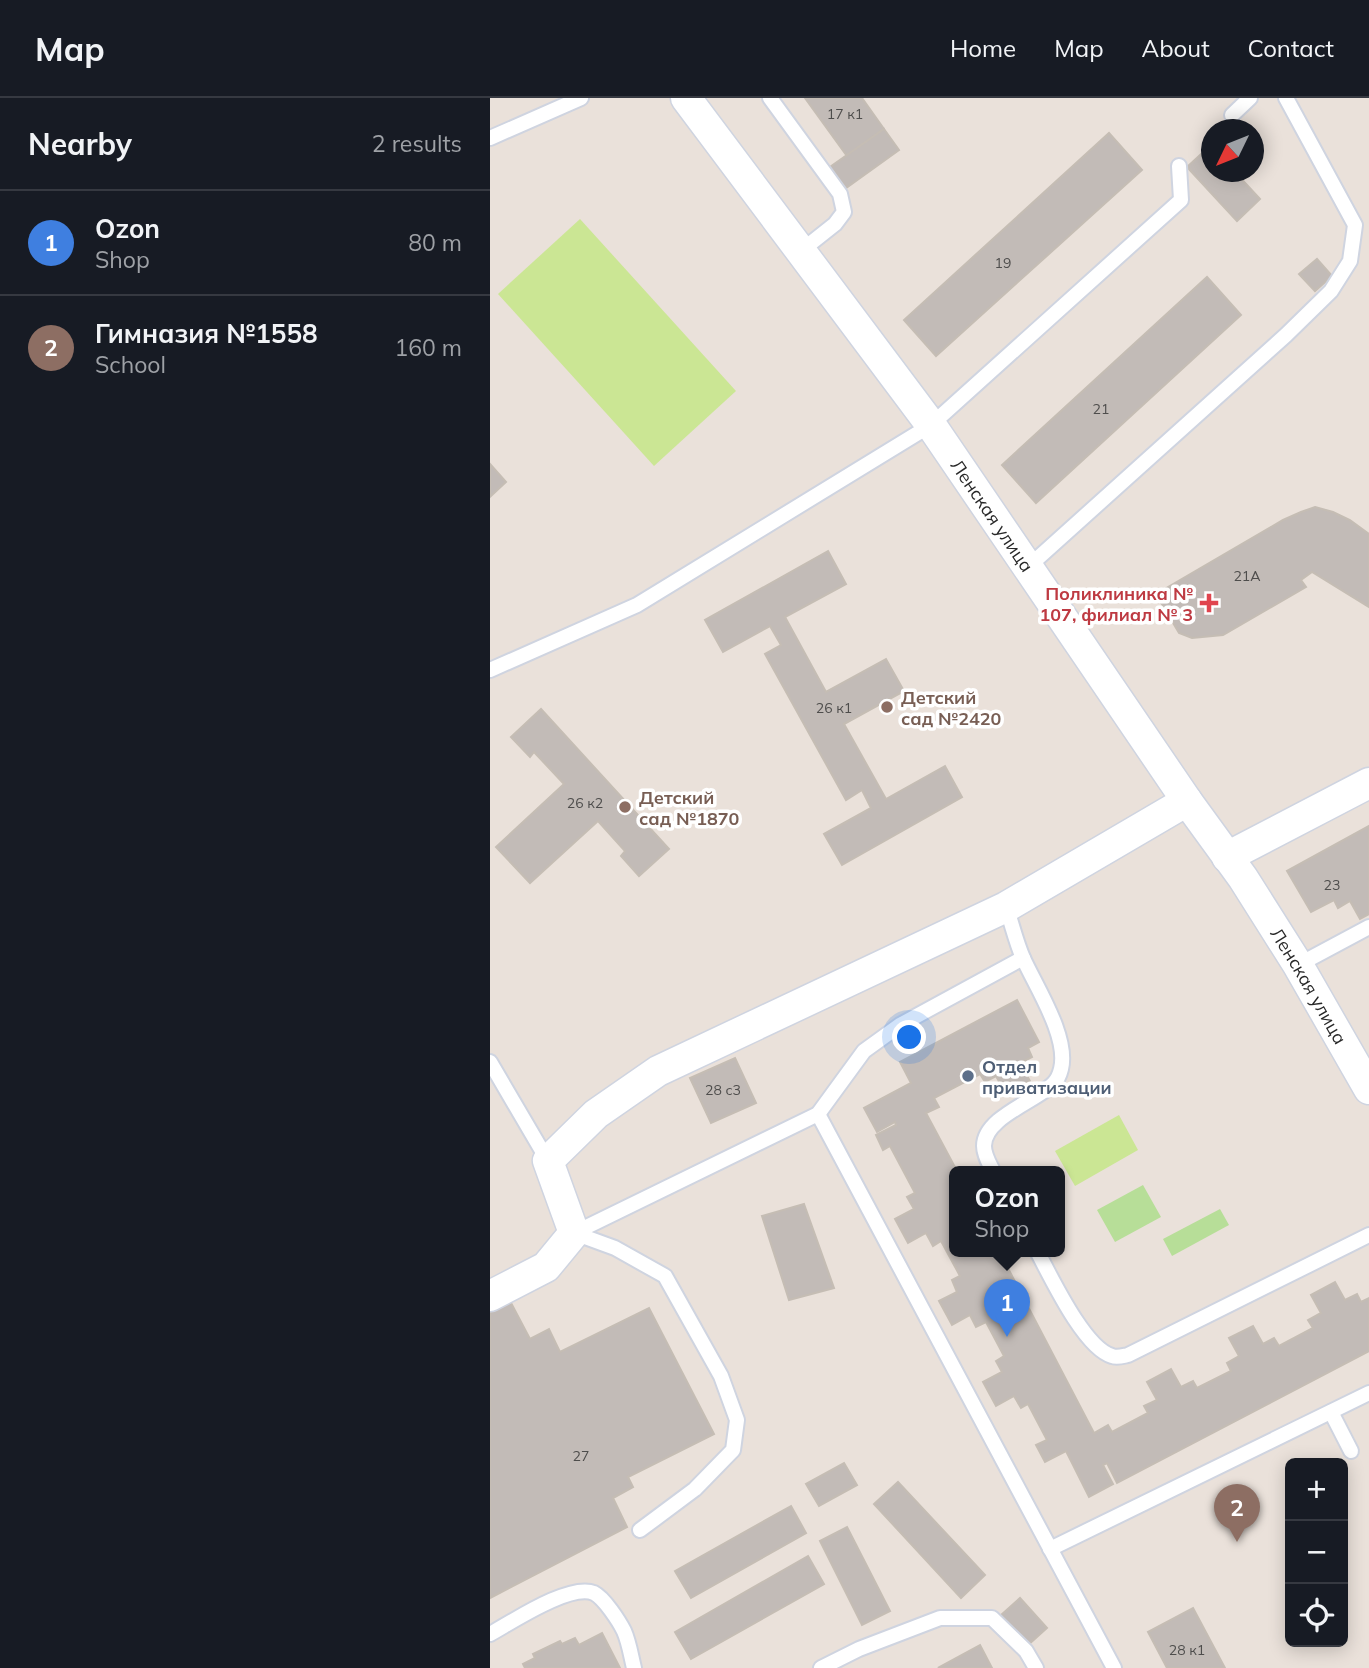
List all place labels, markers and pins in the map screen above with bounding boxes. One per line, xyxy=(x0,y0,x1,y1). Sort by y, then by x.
place label: Поликлиника № 107, филиал № 3 xyxy=(1039,582,1193,626)
marker: Поликлиника № 107, филиал № 3 xyxy=(1199,593,1219,613)
place label: Детский сад №2420 xyxy=(901,686,1002,730)
marker: Детский сад №2420 xyxy=(879,699,895,715)
place label: Детский сад №1870 xyxy=(639,786,740,830)
marker: Детский сад №1870 xyxy=(617,799,633,815)
place label: Отдел приватизации xyxy=(982,1055,1112,1099)
marker: Отдел приватизации xyxy=(960,1068,976,1084)
pin: 1 xyxy=(984,1279,1030,1337)
pin: 2 xyxy=(1214,1484,1260,1542)

